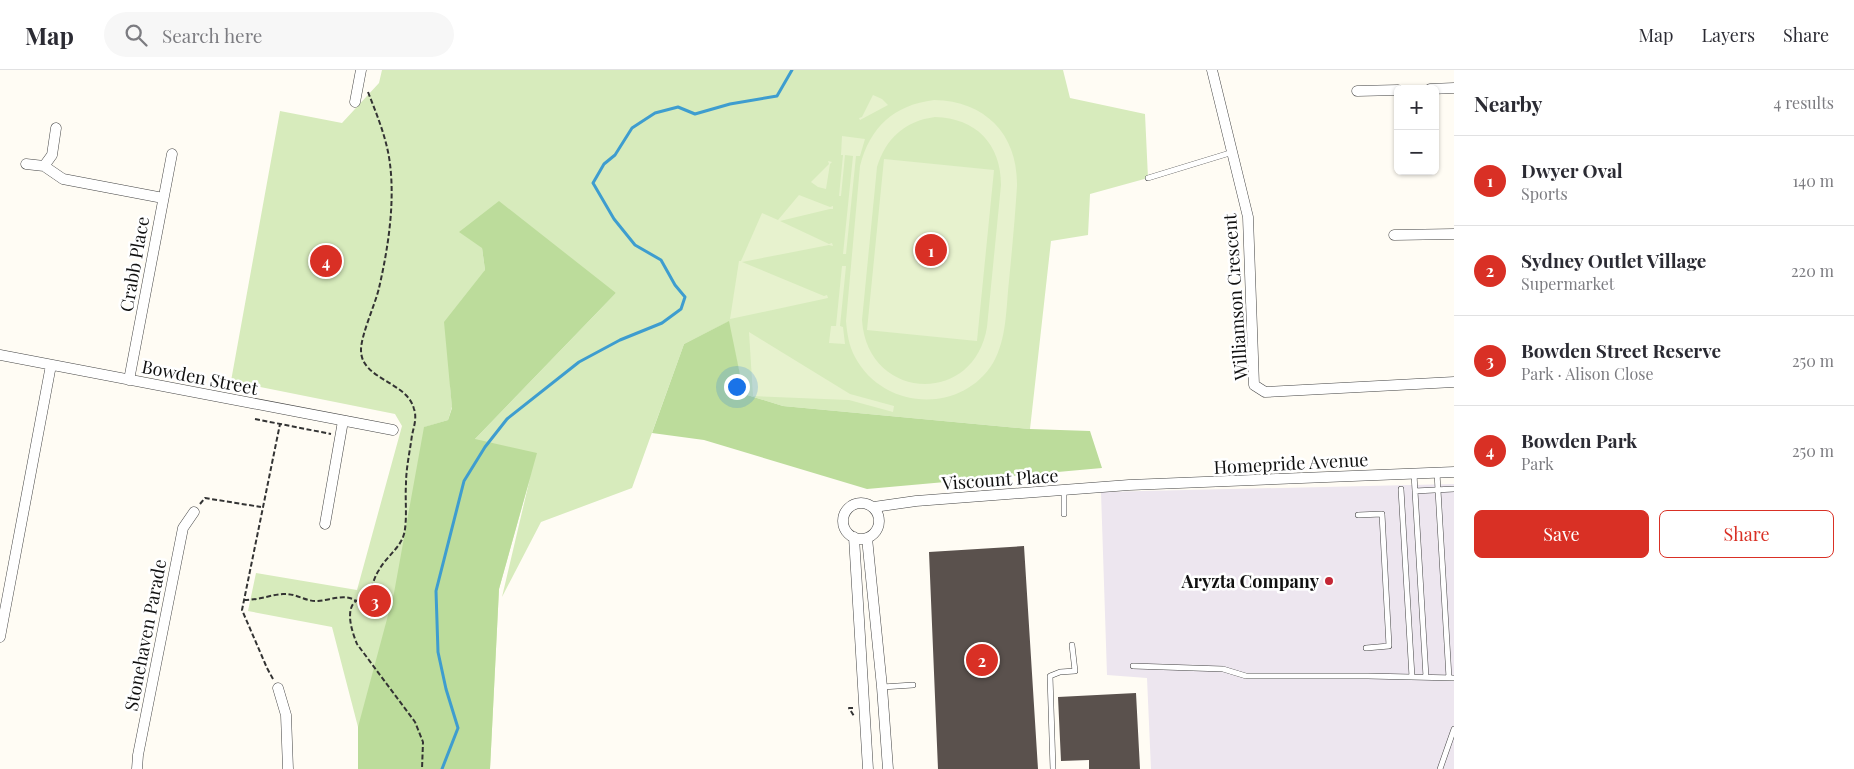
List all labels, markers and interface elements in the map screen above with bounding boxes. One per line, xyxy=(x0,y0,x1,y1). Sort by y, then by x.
search box xyxy=(104,12,454,57)
text: Map xyxy=(25,19,74,51)
icon: search xyxy=(122,21,150,49)
text: Search here xyxy=(162,22,262,48)
text: Map xyxy=(1638,23,1673,47)
text: Layers xyxy=(1701,23,1755,47)
text: Share xyxy=(1783,23,1829,47)
map controls xyxy=(1394,85,1439,175)
button: + xyxy=(1394,85,1439,130)
text: Nearby xyxy=(1474,89,1543,117)
text: 4 results xyxy=(1773,92,1834,113)
button: − xyxy=(1394,130,1439,175)
text: Dwyer Oval xyxy=(1521,157,1623,183)
text: 1 xyxy=(1487,170,1493,191)
text: 140 m xyxy=(1792,170,1834,191)
text: Sports xyxy=(1521,183,1568,204)
street label: Williamson Crescent xyxy=(1217,212,1253,382)
street label: Crabb Place xyxy=(114,214,154,314)
pin: 1 xyxy=(915,231,947,269)
pin: 4 xyxy=(310,242,342,280)
text: Sydney Outlet Village xyxy=(1521,247,1706,273)
text: 2 xyxy=(1486,260,1494,281)
text: 220 m xyxy=(1791,260,1834,281)
text: Supermarket xyxy=(1521,273,1615,294)
text: Bowden Street Reserve xyxy=(1521,337,1721,363)
text: 3 xyxy=(1486,350,1494,371)
text: 250 m xyxy=(1792,350,1834,371)
street label: Bowden Street xyxy=(140,354,261,400)
text: Park · Alison Close xyxy=(1521,363,1654,384)
your location xyxy=(724,374,750,400)
text: Bowden Park xyxy=(1521,427,1637,453)
text: 4 xyxy=(1486,440,1494,461)
text: 250 m xyxy=(1792,440,1834,461)
street label: Homepride Avenue xyxy=(1213,447,1369,479)
text: Park xyxy=(1521,453,1554,474)
street label: Viscount Place xyxy=(940,463,1059,495)
button: Save xyxy=(1474,510,1649,558)
button: Share xyxy=(1659,510,1834,558)
street label: Stonehaven Parade xyxy=(119,557,171,713)
place label: Aryzta Company xyxy=(1180,569,1320,593)
marker: Aryzta Company xyxy=(1323,575,1335,587)
pin: 3 xyxy=(359,582,391,620)
pin: 2 xyxy=(966,641,998,679)

